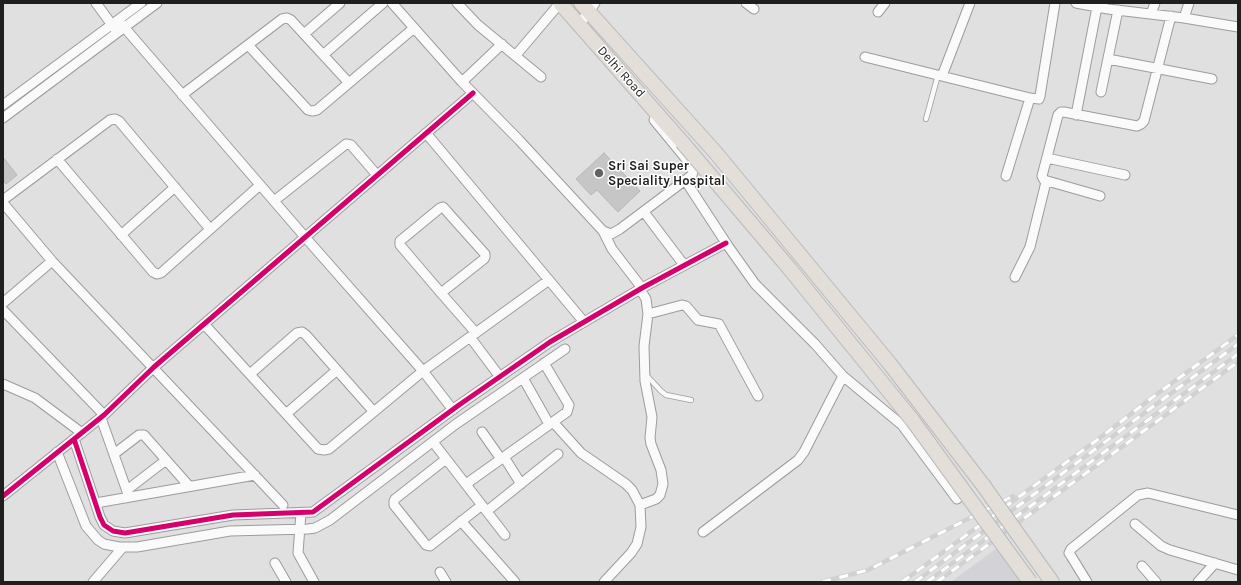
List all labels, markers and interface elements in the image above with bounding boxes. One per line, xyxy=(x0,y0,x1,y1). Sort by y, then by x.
street label: Delhi Road xyxy=(594,43,648,101)
place label: Sri Sai Super Speciality Hospital xyxy=(608,158,725,189)
marker: Sri Sai Super Speciality Hospital xyxy=(593,167,605,179)

